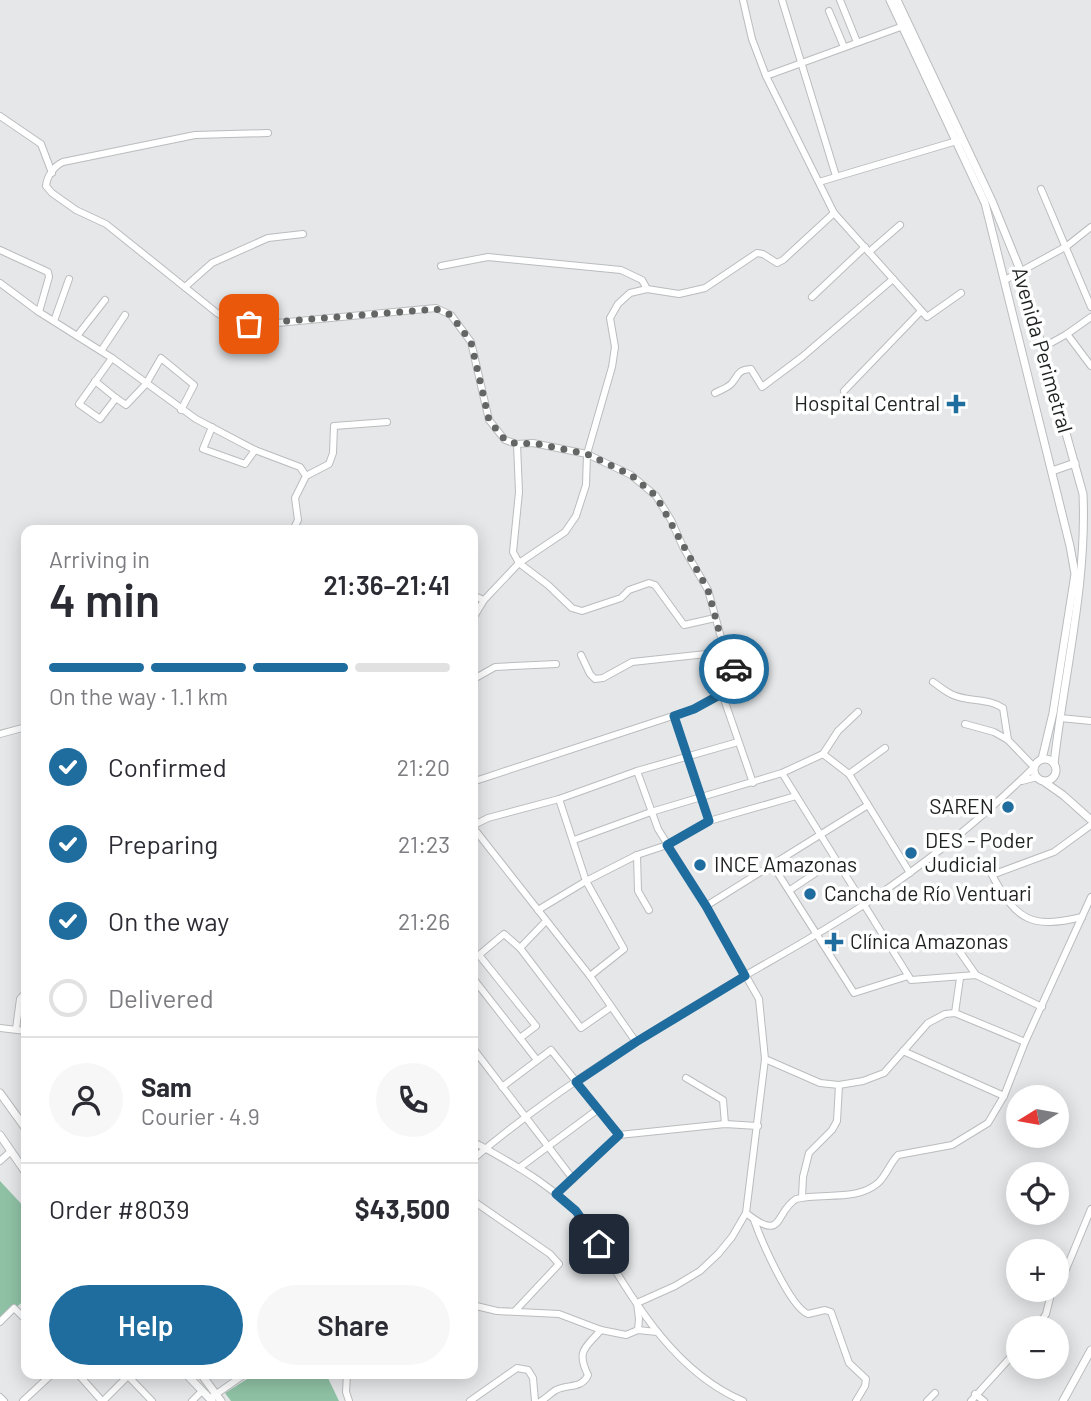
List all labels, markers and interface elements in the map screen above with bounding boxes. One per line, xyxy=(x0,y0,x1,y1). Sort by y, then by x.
street label: Avenida Perimetral xyxy=(1008,264,1079,435)
pin xyxy=(219,294,279,354)
icon: bag xyxy=(230,305,268,343)
place label: Hospital Central xyxy=(794,390,940,415)
marker: Hospital Central xyxy=(946,394,966,414)
text: Arriving in xyxy=(49,545,150,573)
text: 21:36–21:41 xyxy=(323,569,450,600)
text: 4 min xyxy=(49,571,160,626)
courier xyxy=(699,634,769,704)
icon: car xyxy=(715,650,753,688)
text: On the way · 1.1 km xyxy=(49,682,228,710)
icon: check xyxy=(49,748,87,786)
text: Confirmed xyxy=(108,751,227,782)
text: 21:20 xyxy=(397,753,450,781)
place label: SAREN xyxy=(929,793,994,818)
marker: SAREN xyxy=(1000,799,1016,815)
icon: check xyxy=(49,825,87,863)
place label: DES - Poder Judicial xyxy=(925,827,1034,876)
text: Preparing xyxy=(108,828,218,859)
text: 21:23 xyxy=(398,830,450,858)
marker: DES - Poder Judicial xyxy=(903,845,919,861)
place label: INCE Amazonas xyxy=(714,851,857,876)
marker: INCE Amazonas xyxy=(692,857,708,873)
place label: Cancha de Río Ventuari xyxy=(824,880,1032,905)
marker: Cancha de Río Ventuari xyxy=(802,886,818,902)
icon: check xyxy=(49,902,87,940)
text: On the way xyxy=(108,905,229,936)
text: 21:26 xyxy=(398,907,450,935)
place label: Clínica Amazonas xyxy=(850,928,1008,953)
marker: Clínica Amazonas xyxy=(824,932,844,952)
text: Delivered xyxy=(108,982,214,1013)
button: person xyxy=(49,1063,123,1137)
button: phone xyxy=(376,1063,450,1137)
text: Sam xyxy=(141,1071,192,1102)
north arrow xyxy=(1006,1085,1069,1148)
map controls xyxy=(1006,1085,1069,1379)
text: Courier · 4.9 xyxy=(141,1102,260,1130)
button: locate xyxy=(1006,1162,1069,1225)
text: Order #8039 xyxy=(49,1193,190,1224)
text: $43,500 xyxy=(355,1193,450,1224)
pin xyxy=(569,1214,629,1274)
icon: home xyxy=(580,1225,618,1263)
button: + xyxy=(1006,1239,1069,1302)
button: Help xyxy=(49,1285,243,1365)
button: Share xyxy=(257,1285,450,1365)
button: − xyxy=(1006,1316,1069,1379)

